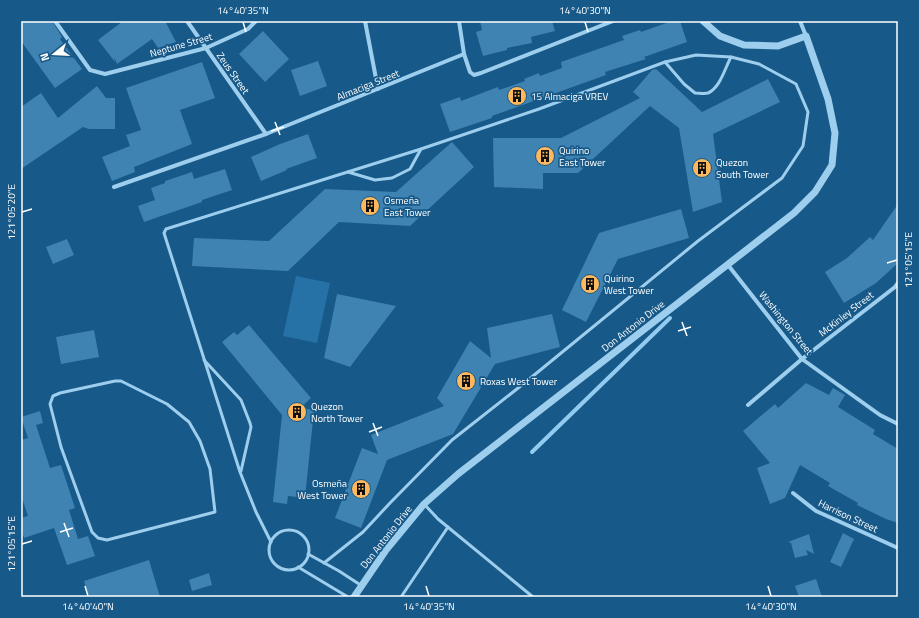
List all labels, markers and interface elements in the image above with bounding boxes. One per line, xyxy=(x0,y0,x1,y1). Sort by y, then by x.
text: 14°40'35"N xyxy=(217,3,269,18)
text: 14°40'30"N xyxy=(559,3,611,18)
street label: Neptune Street xyxy=(148,29,214,61)
north arrow xyxy=(34,34,74,74)
street label: Zeus Street xyxy=(213,49,253,97)
text: N xyxy=(36,51,53,63)
street label: Almaciga Street xyxy=(334,65,402,104)
building icon: 15 Almaciga VREV xyxy=(506,85,528,107)
place label: 15 Almaciga VREV xyxy=(531,89,608,104)
place label: Quirino East Tower xyxy=(559,143,606,170)
building icon: Quirino East Tower xyxy=(534,145,556,167)
place label: Quezon South Tower xyxy=(716,155,769,182)
building icon: Quezon South Tower xyxy=(691,157,713,179)
text: 121°05'20"E xyxy=(4,183,19,240)
place label: Osmeña East Tower xyxy=(384,193,431,220)
building icon: Osmeña East Tower xyxy=(359,195,381,217)
text: 121°05'15"E xyxy=(901,231,916,288)
place label: Quirino West Tower xyxy=(604,271,654,298)
building icon: Quirino West Tower xyxy=(579,273,601,295)
street label: McKinley Street xyxy=(815,287,877,340)
street label: Washington Street xyxy=(755,288,817,359)
street label: Don Antonio Drive xyxy=(598,297,668,355)
building icon: Roxas West Tower xyxy=(455,370,477,392)
place label: Roxas West Tower xyxy=(480,374,558,389)
place label: Quezon North Tower xyxy=(311,399,364,426)
building icon: Quezon North Tower xyxy=(286,401,308,423)
place label: Osmeña West Tower xyxy=(297,476,348,503)
building icon: Osmeña West Tower xyxy=(350,478,372,500)
street label: Harrison Street xyxy=(816,496,881,537)
street label: Don Antonio Drive xyxy=(357,502,415,572)
text: 121°05'15"E xyxy=(4,515,19,572)
text: 14°40'40"N xyxy=(62,599,114,614)
text: 14°40'35"N xyxy=(403,599,455,614)
text: 14°40'30"N xyxy=(745,599,797,614)

